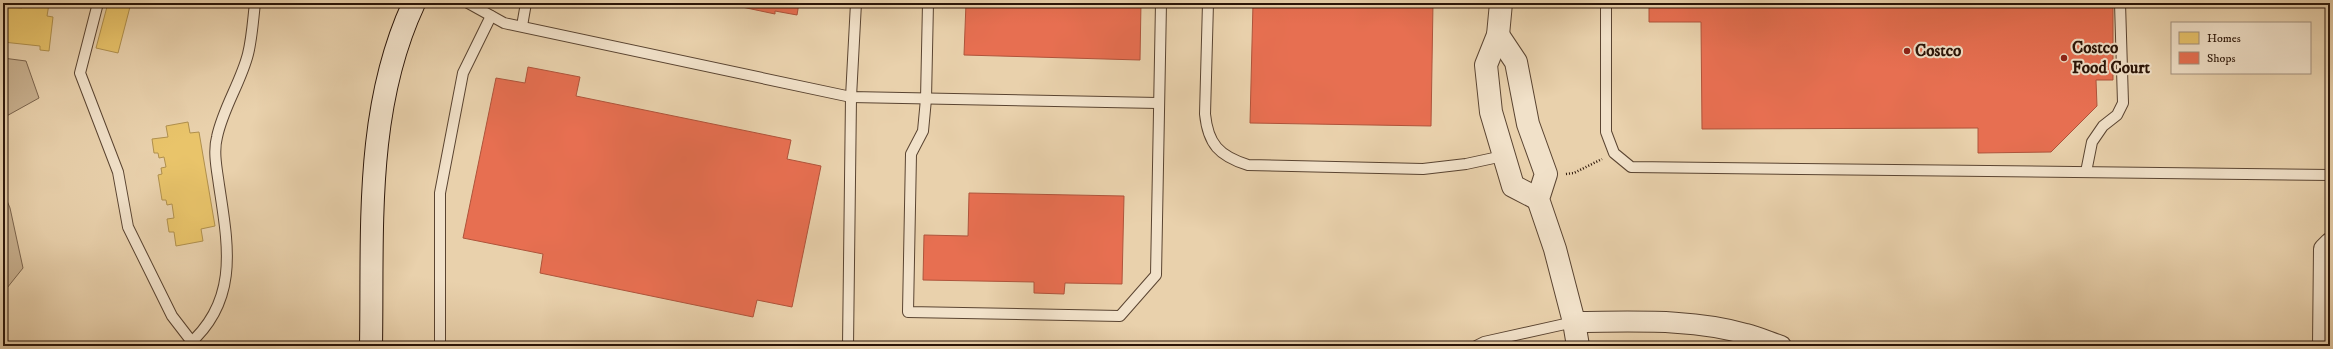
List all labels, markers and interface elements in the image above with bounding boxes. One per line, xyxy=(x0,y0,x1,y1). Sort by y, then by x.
legend xyxy=(2171,22,2311,74)
text: Homes xyxy=(2207,31,2241,46)
place label: Costco Food Court xyxy=(2072,37,2151,79)
place label: Costco xyxy=(1915,40,1961,62)
marker: Costco xyxy=(1902,46,1912,56)
text: Shops xyxy=(2207,51,2235,66)
marker: Costco Food Court xyxy=(2059,53,2069,63)

